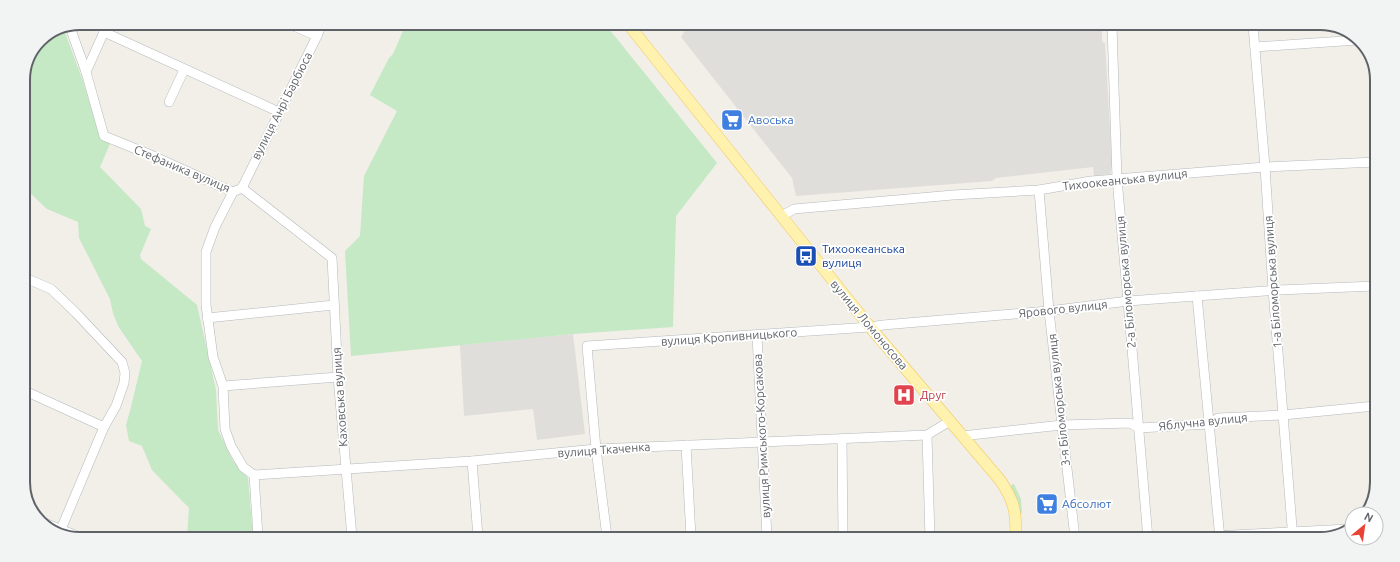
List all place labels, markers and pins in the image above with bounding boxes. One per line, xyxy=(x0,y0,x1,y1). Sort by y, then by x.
supermarket icon: Авоська xyxy=(719,107,745,133)
place label: Авоська xyxy=(748,113,794,126)
place label: Тихоокеанська вулиця xyxy=(822,242,905,269)
bus stop icon: Тихоокеанська вулиця xyxy=(793,243,819,269)
hospital icon: Друг xyxy=(891,382,917,408)
place label: Друг xyxy=(920,388,946,401)
supermarket icon: Абсолют xyxy=(1034,491,1060,517)
place label: Абсолют xyxy=(1062,497,1112,510)

